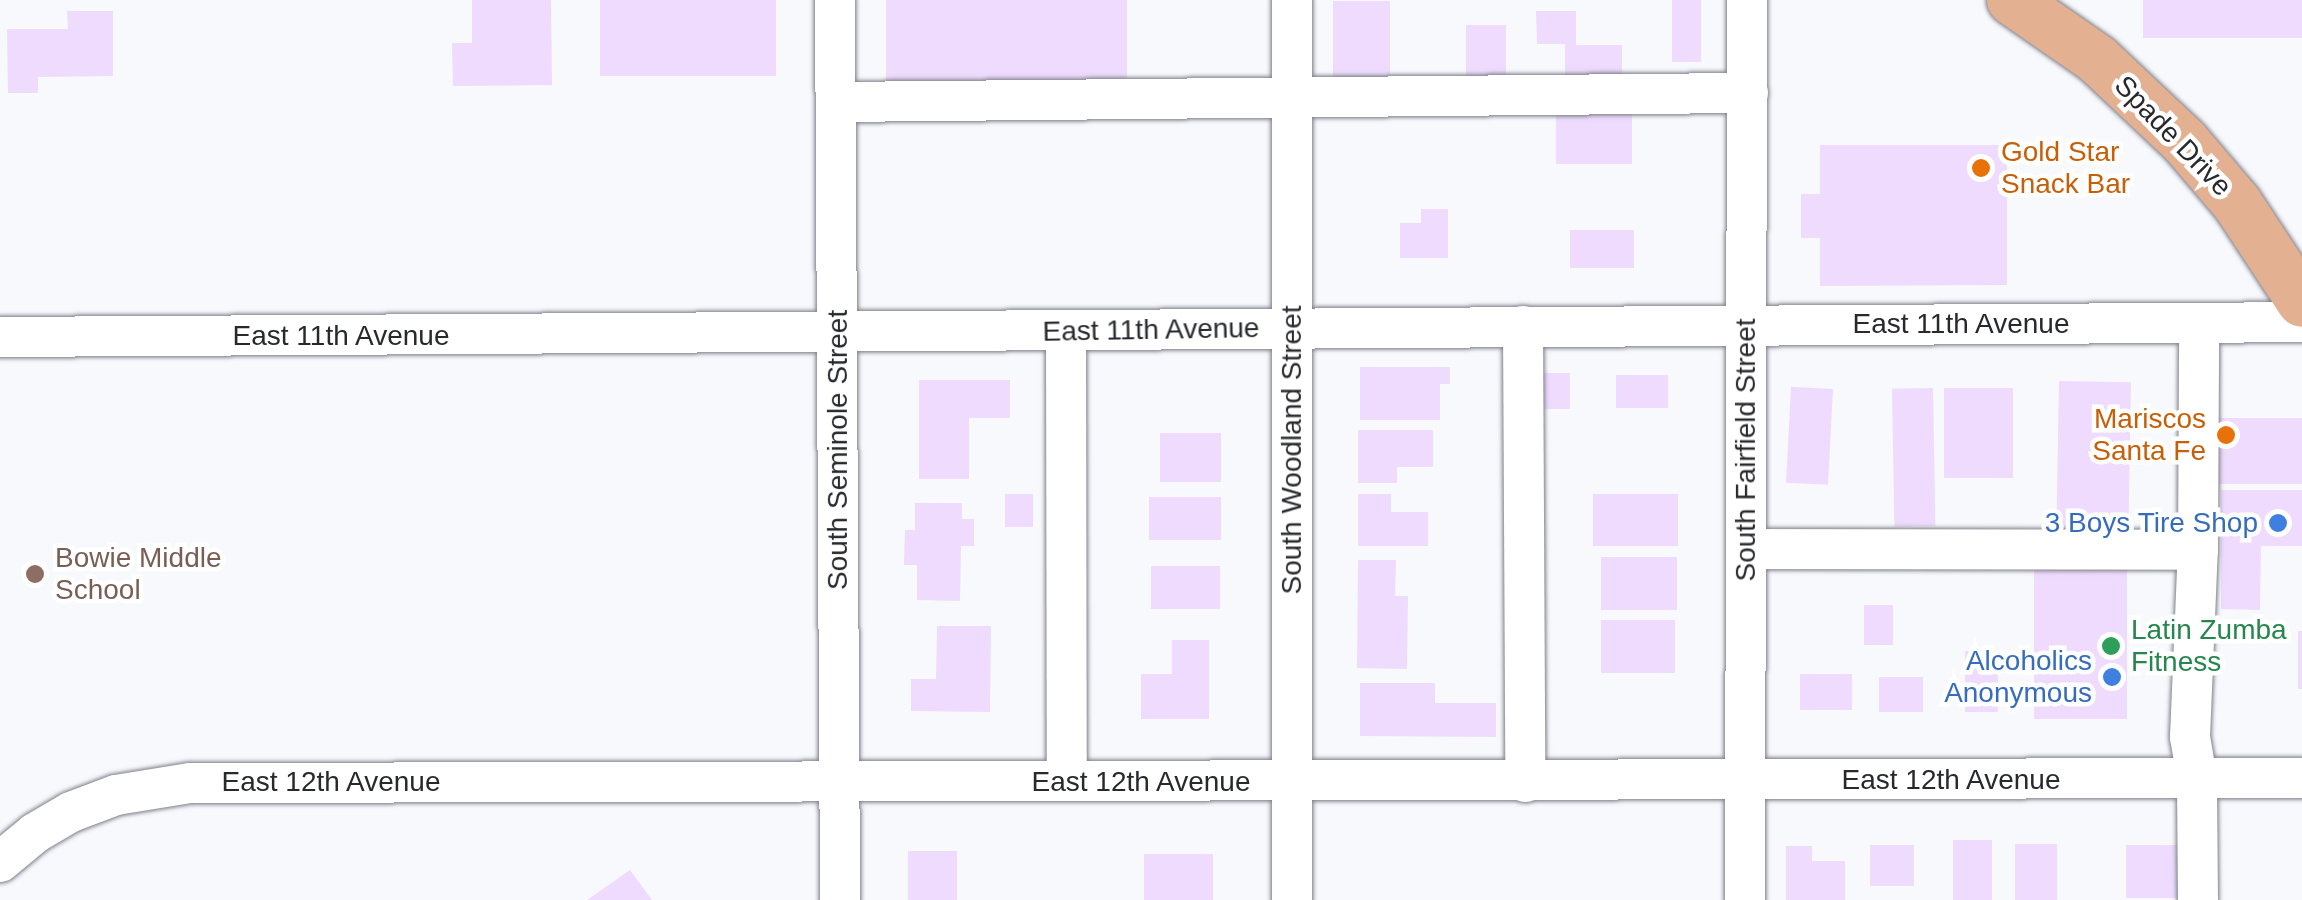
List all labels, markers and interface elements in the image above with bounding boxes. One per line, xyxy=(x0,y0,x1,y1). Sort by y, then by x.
street label: Spade Drive xyxy=(2107,69,2239,203)
place label: Gold Star Snack Bar xyxy=(2001,135,2130,201)
marker: Gold Star Snack Bar xyxy=(1970,157,1992,179)
street label: South Woodland Street xyxy=(1275,305,1309,595)
street label: East 11th Avenue xyxy=(1852,307,2070,341)
street label: South Seminole Street xyxy=(821,310,855,590)
street label: East 11th Avenue xyxy=(1041,311,1261,349)
street label: South Fairfield Street xyxy=(1729,318,1763,582)
street label: East 11th Avenue xyxy=(232,319,450,353)
place label: Mariscos Santa Fe xyxy=(2092,402,2206,468)
marker: Mariscos Santa Fe xyxy=(2215,424,2237,446)
place label: 3 Boys Tire Shop xyxy=(2044,506,2258,540)
marker: 3 Boys Tire Shop xyxy=(2267,512,2289,534)
place label: Bowie Middle School xyxy=(55,541,222,607)
marker: Bowie Middle School xyxy=(24,563,46,585)
place label: Latin Zumba Fitness xyxy=(2131,613,2287,679)
marker: Latin Zumba Fitness xyxy=(2100,635,2122,657)
place label: Alcoholics Anonymous xyxy=(1944,644,2092,710)
marker: Alcoholics Anonymous xyxy=(2101,666,2123,688)
street label: East 12th Avenue xyxy=(1841,763,2061,797)
street label: East 12th Avenue xyxy=(221,765,441,799)
street label: East 12th Avenue xyxy=(1031,765,1251,799)

